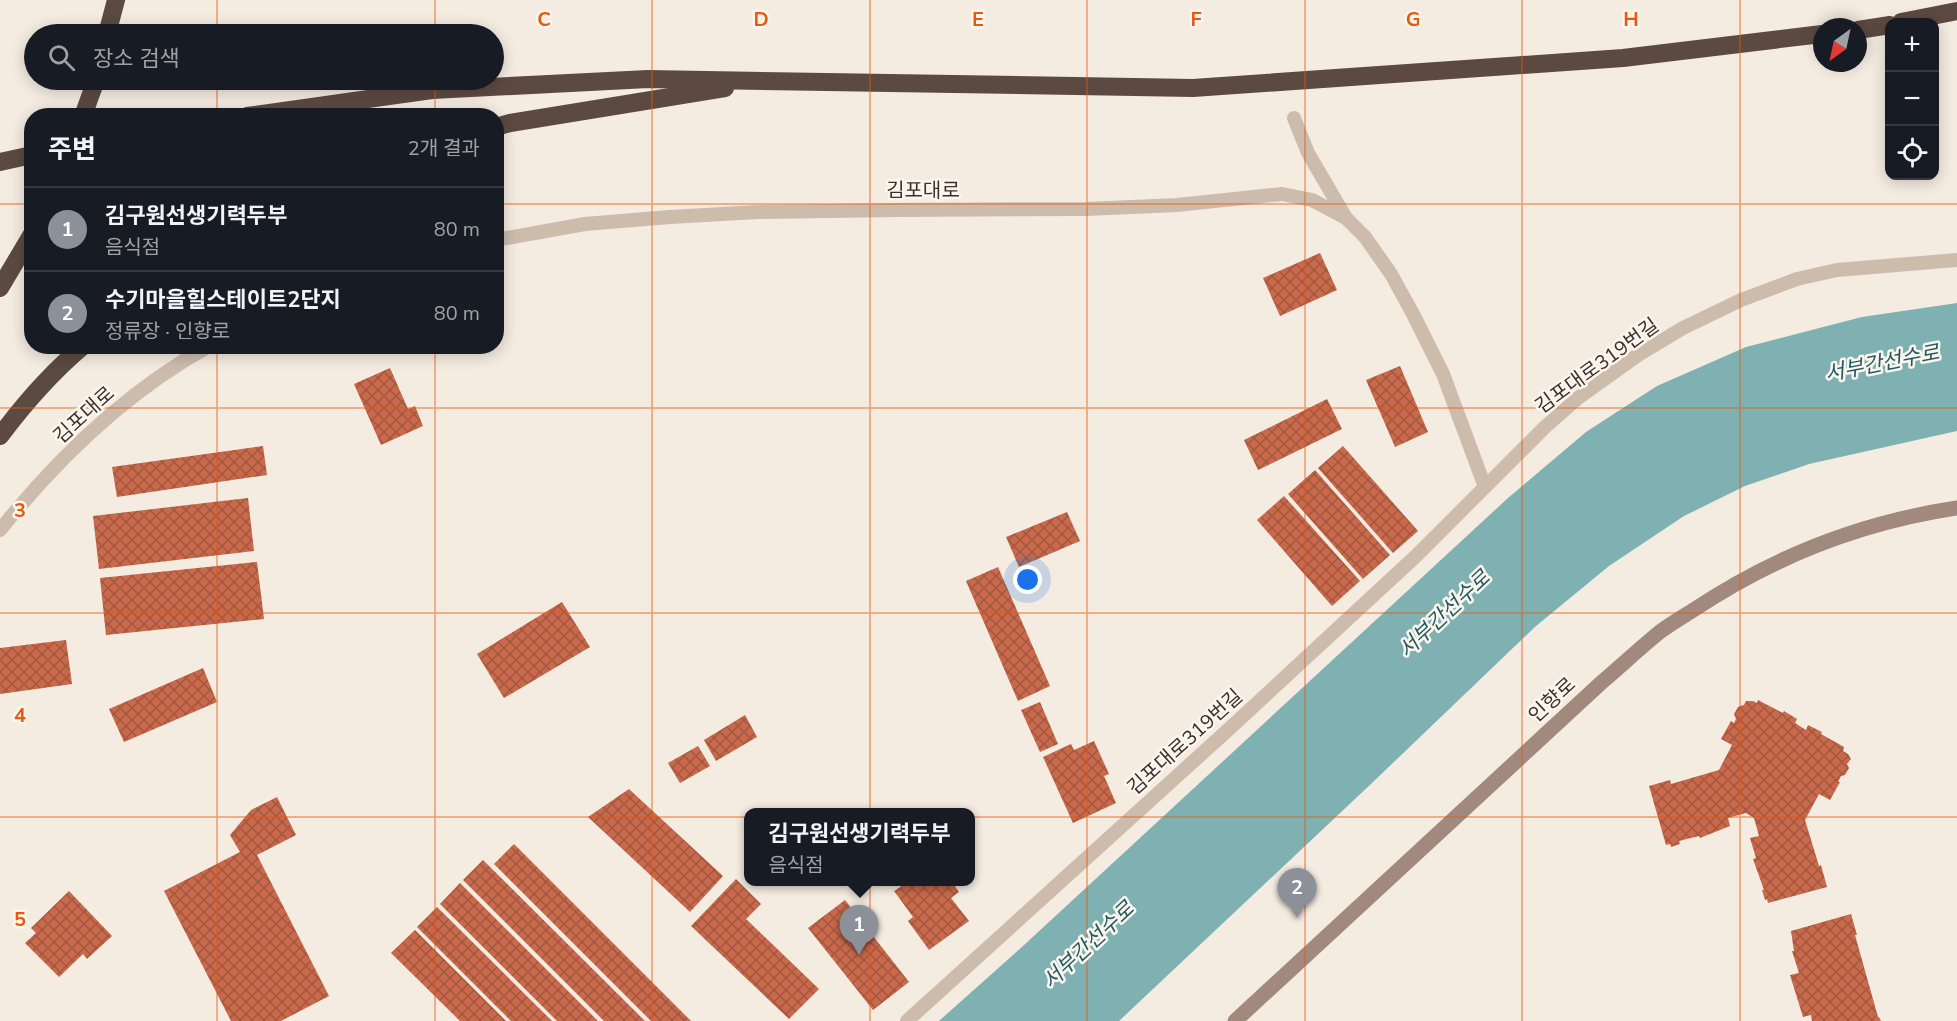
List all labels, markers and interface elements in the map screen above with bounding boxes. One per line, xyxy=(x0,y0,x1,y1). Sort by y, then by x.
text: C xyxy=(537,6,551,33)
text: D xyxy=(753,6,769,33)
text: E xyxy=(972,6,984,33)
text: F xyxy=(1190,6,1202,33)
text: G xyxy=(1406,6,1420,33)
text: H xyxy=(1623,6,1639,33)
north arrow xyxy=(1813,18,1867,72)
map controls xyxy=(1885,18,1939,180)
button: + xyxy=(1885,18,1939,72)
search box xyxy=(24,24,504,90)
icon: search xyxy=(45,41,78,74)
text: 장소 검색 xyxy=(93,44,180,74)
button: − xyxy=(1885,72,1939,126)
button: locate xyxy=(1885,126,1939,180)
text: 주변 xyxy=(48,132,96,167)
text: 2개 결과 xyxy=(408,135,480,162)
street label: 김포대로 xyxy=(886,177,960,204)
text: 김구원선생기력두부 xyxy=(105,201,287,231)
text: 1 xyxy=(62,216,74,243)
text: 80 m xyxy=(434,216,480,243)
text: 음식점 xyxy=(105,234,160,261)
text: 수기마을힐스테이트2단지 xyxy=(105,285,341,315)
text: 2 xyxy=(62,300,74,327)
text: 80 m xyxy=(434,300,480,327)
street label: 김포대로319번길 xyxy=(1530,312,1664,420)
text: 정류장 · 인향로 xyxy=(105,318,230,345)
water label: 서부간선수로 xyxy=(1822,338,1943,388)
street label: 김포대로 xyxy=(48,380,120,450)
text: 3 xyxy=(14,497,26,524)
water label: 서부간선수로 xyxy=(1392,563,1497,664)
your location xyxy=(1013,565,1042,594)
street label: 인향로 xyxy=(1523,671,1581,729)
street label: 김포대로319번길 xyxy=(1122,683,1248,801)
text: 4 xyxy=(14,702,26,729)
popup xyxy=(744,808,975,886)
text: 김구원선생기력두부 xyxy=(768,819,951,849)
text: 음식점 xyxy=(768,852,824,879)
pin: 2 xyxy=(1278,868,1316,918)
water label: 서부간선수로 xyxy=(1036,894,1141,995)
text: 5 xyxy=(14,906,26,933)
pin: 1 xyxy=(840,906,878,955)

